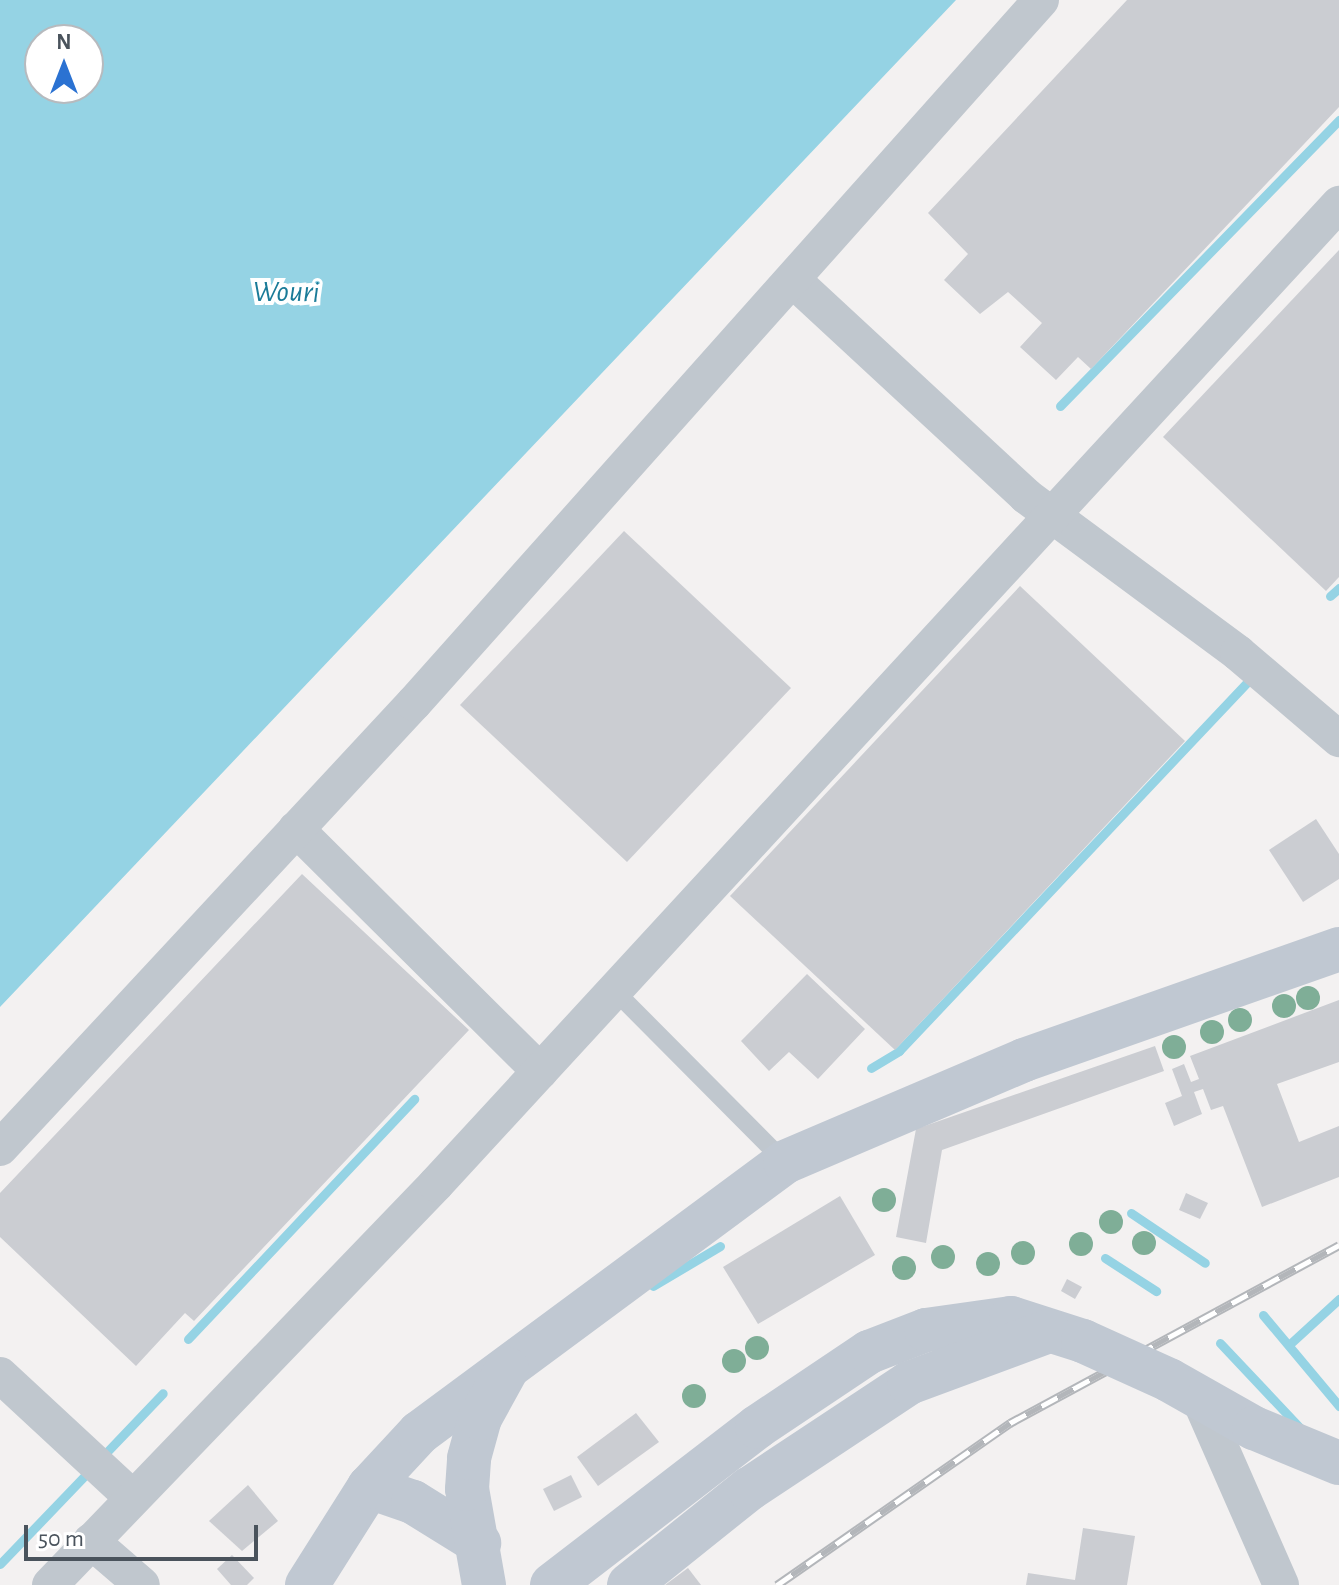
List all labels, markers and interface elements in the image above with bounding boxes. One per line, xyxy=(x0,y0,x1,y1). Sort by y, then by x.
north arrow xyxy=(24,24,104,104)
text: N xyxy=(56,31,72,53)
water label: Wouri xyxy=(253,274,319,310)
scale bar xyxy=(28,1509,262,1559)
text: 50 m xyxy=(38,1527,84,1551)

